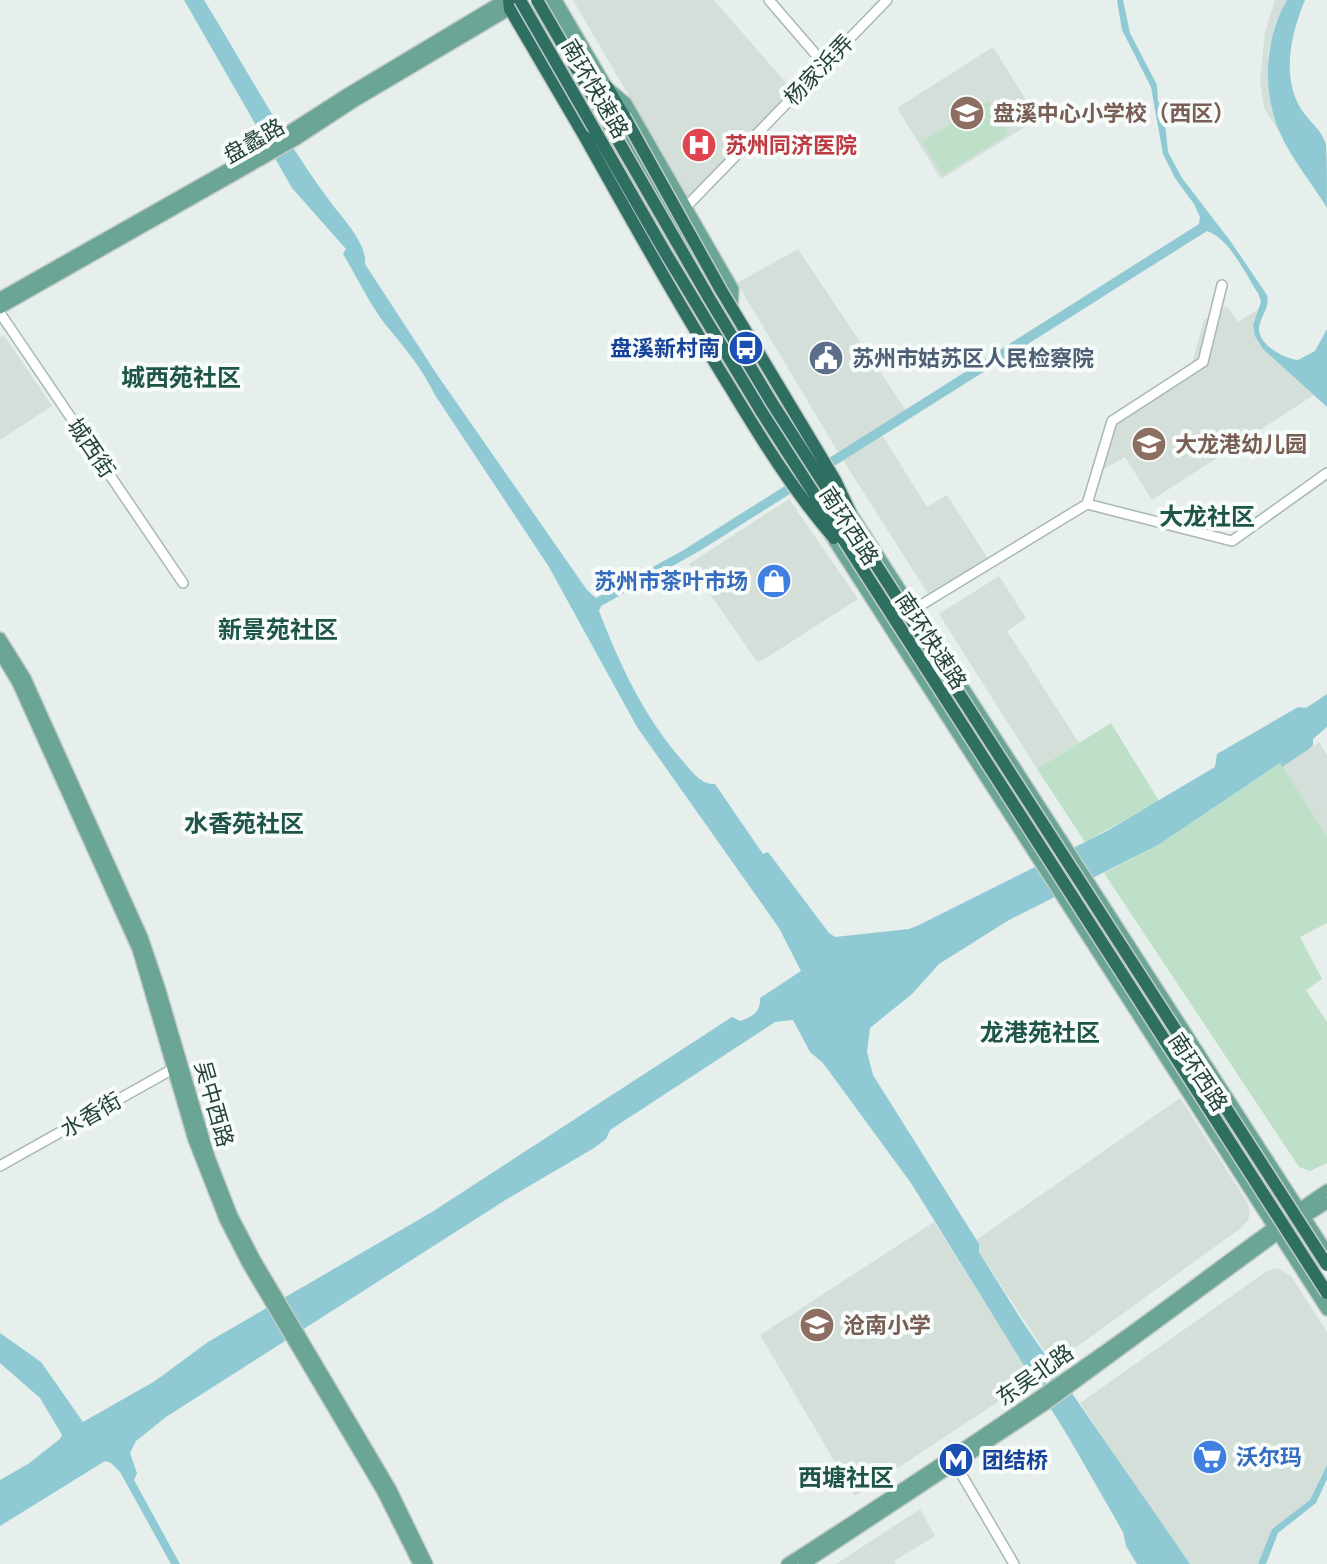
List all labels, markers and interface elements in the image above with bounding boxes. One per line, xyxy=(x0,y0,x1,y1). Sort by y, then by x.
street label: 杨家浜弄 xyxy=(779,29,859,111)
street label: 南环快速路 xyxy=(556,35,634,143)
school or university icon: 盘溪中心小学校（西区） xyxy=(948,94,986,132)
place label: 盘溪中心小学校（西区） xyxy=(993,100,1235,127)
street label: 盘蠡路 xyxy=(219,113,289,169)
hospital icon: 苏州同济医院 xyxy=(680,126,718,164)
place label: 苏州同济医院 xyxy=(725,132,857,159)
bus stop icon: 盘溪新村南 xyxy=(727,329,765,367)
place label: 盘溪新村南 xyxy=(610,335,720,362)
public building icon: 苏州市姑苏区人民检察院 xyxy=(807,339,845,377)
place label: 苏州市姑苏区人民检察院 xyxy=(852,345,1094,372)
district label: 城西苑社区 xyxy=(121,363,241,393)
street label: 城西街 xyxy=(61,413,121,483)
school or university icon: 大龙港幼儿园 xyxy=(1130,425,1168,463)
place label: 大龙港幼儿园 xyxy=(1175,431,1307,458)
street label: 南环西路 xyxy=(814,482,884,570)
district label: 大龙社区 xyxy=(1159,502,1255,532)
shop icon: 苏州市茶叶市场 xyxy=(755,562,793,600)
place label: 苏州市茶叶市场 xyxy=(594,568,748,595)
street label: 南环快速路 xyxy=(890,588,972,694)
district label: 新景苑社区 xyxy=(218,615,338,645)
district label: 水香苑社区 xyxy=(184,809,304,839)
district label: 龙港苑社区 xyxy=(980,1018,1100,1048)
street label: 南环西路 xyxy=(1163,1028,1233,1116)
street label: 吴中西路 xyxy=(189,1058,239,1150)
street label: 水香街 xyxy=(56,1087,126,1143)
school or university icon: 沧南小学 xyxy=(798,1306,836,1344)
place label: 沧南小学 xyxy=(843,1312,931,1339)
street label: 东吴北路 xyxy=(991,1339,1079,1411)
supermarket icon: 沃尔玛 xyxy=(1191,1438,1229,1476)
metro station icon: 团结桥 xyxy=(937,1441,975,1479)
place label: 沃尔玛 xyxy=(1236,1444,1302,1471)
place label: 团结桥 xyxy=(982,1447,1048,1474)
district label: 西塘社区 xyxy=(798,1463,894,1493)

